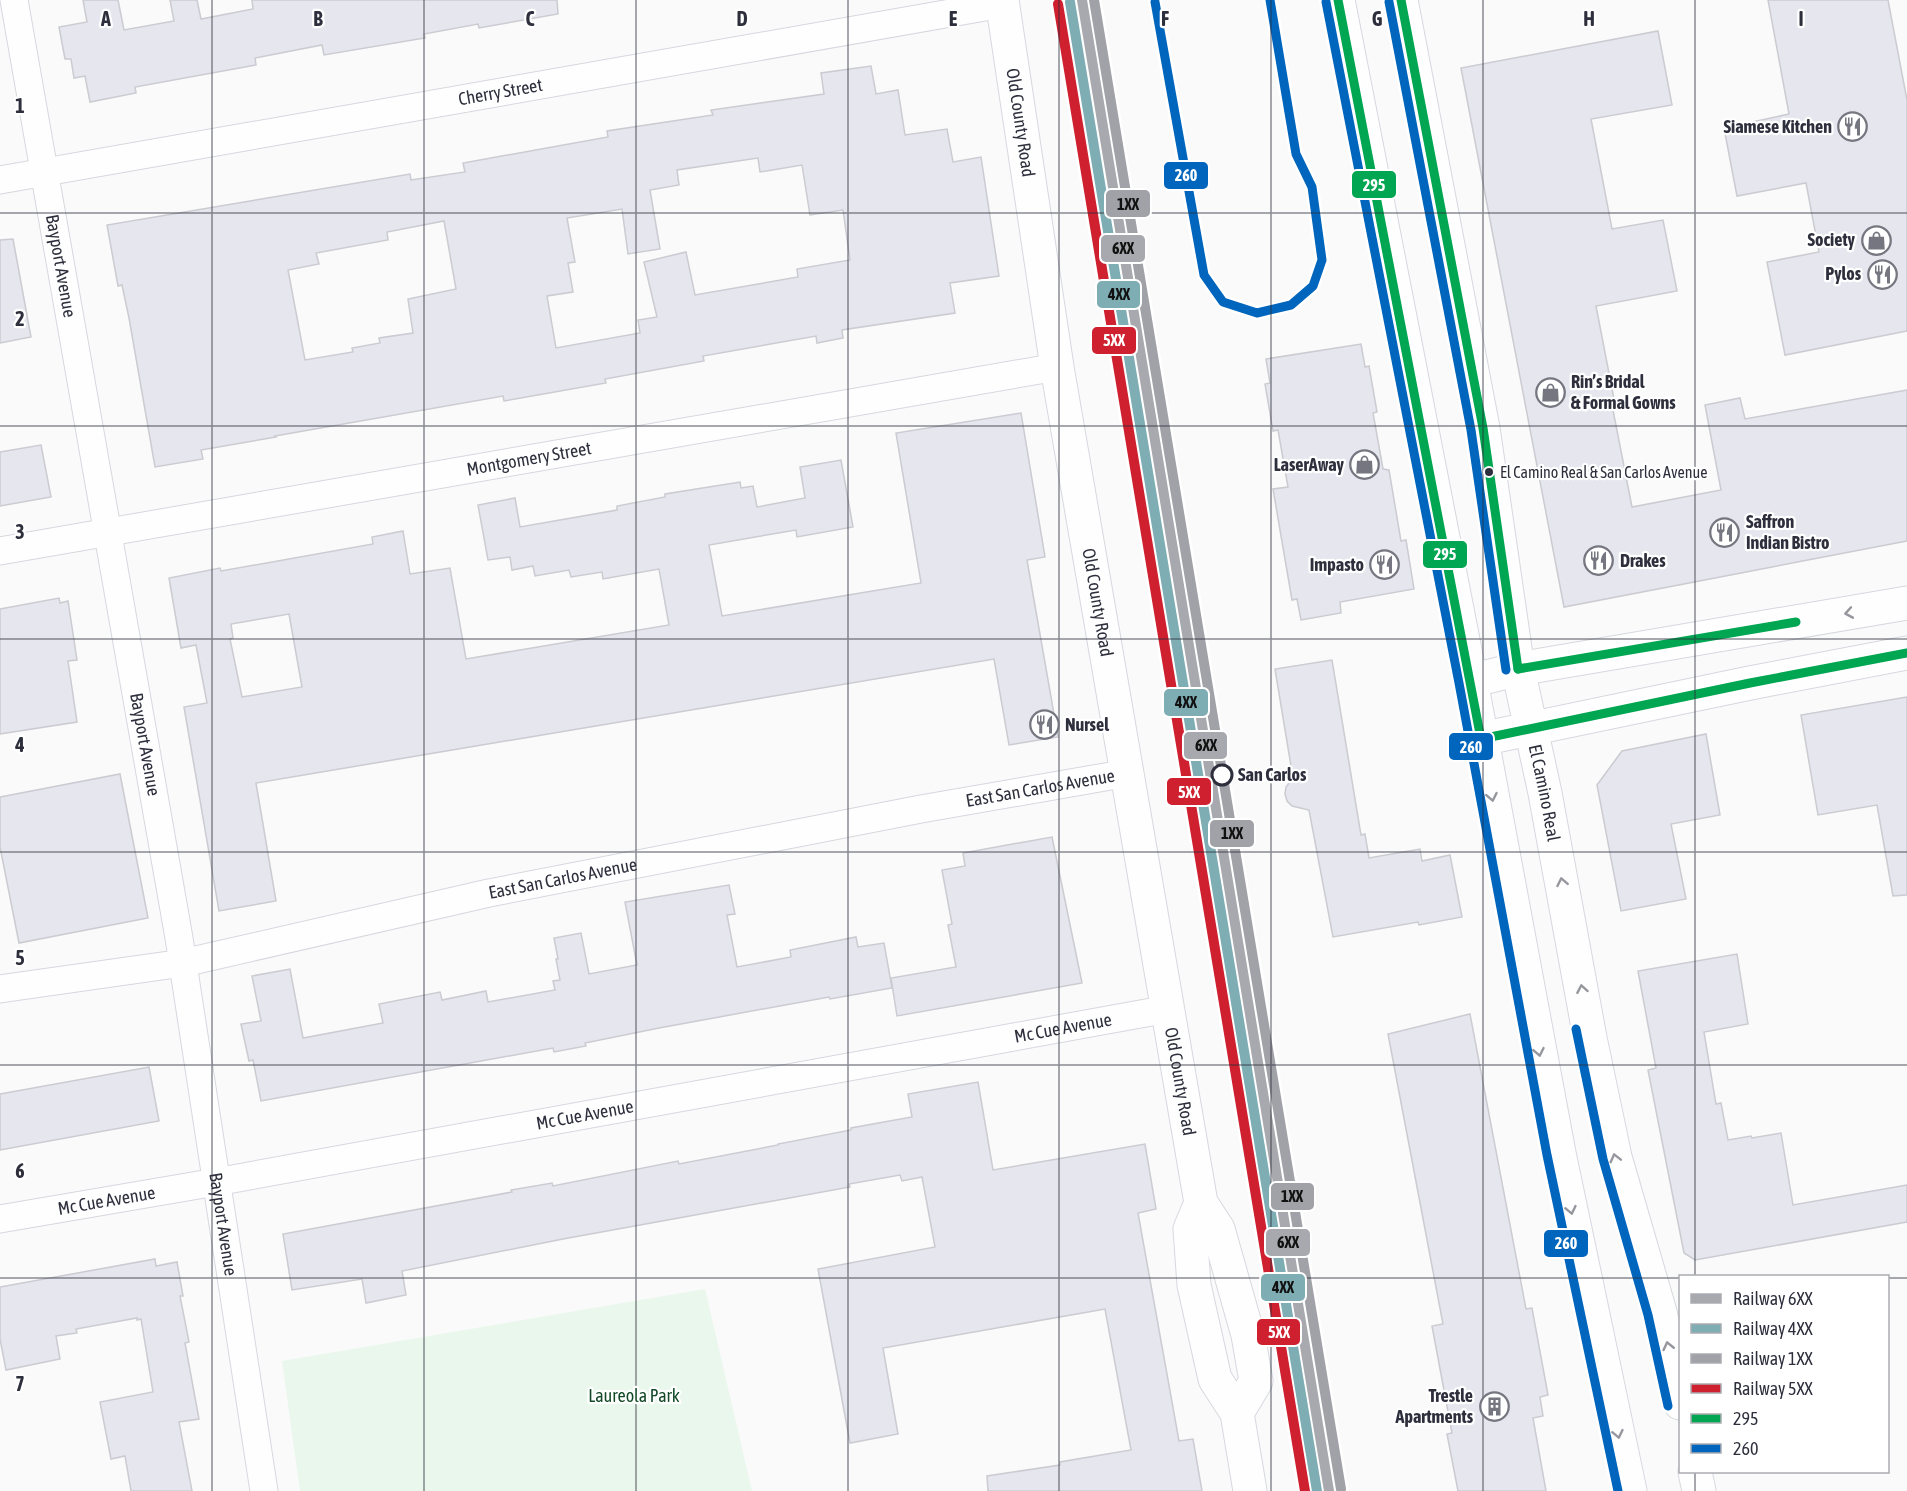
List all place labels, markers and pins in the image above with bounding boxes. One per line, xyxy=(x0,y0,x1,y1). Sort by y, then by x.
restaurant icon: Siamese Kitchen xyxy=(1837,111,1869,143)
place label: Siamese Kitchen xyxy=(1724,116,1832,137)
shop icon: Society xyxy=(1860,224,1892,256)
place label: Society xyxy=(1807,229,1856,250)
restaurant icon: Pylos xyxy=(1866,258,1898,290)
place label: Pylos xyxy=(1825,263,1862,284)
place label: Rin’s Bridal & Formal Gowns xyxy=(1571,371,1676,413)
shop icon: Rin’s Bridal & Formal Gowns xyxy=(1534,376,1566,408)
shop icon: LaserAway xyxy=(1349,449,1381,481)
place label: LaserAway xyxy=(1274,454,1345,475)
place label: El Camino Real & San Carlos Avenue xyxy=(1500,463,1707,481)
marker: El Camino Real & San Carlos Avenue xyxy=(1483,466,1495,478)
place label: Saffron Indian Bistro xyxy=(1746,511,1830,553)
restaurant icon: Saffron Indian Bistro xyxy=(1709,516,1741,548)
restaurant icon: Drakes xyxy=(1583,545,1615,577)
restaurant icon: Impasto xyxy=(1369,549,1401,581)
place label: Drakes xyxy=(1620,550,1666,571)
place label: Impasto xyxy=(1310,554,1364,575)
restaurant icon: Nursel xyxy=(1028,709,1060,741)
place label: Nursel xyxy=(1065,714,1109,735)
marker: San Carlos xyxy=(1211,764,1233,786)
place label: San Carlos xyxy=(1238,764,1307,785)
place label: Trestle Apartments xyxy=(1395,1385,1474,1427)
building icon: Trestle Apartments xyxy=(1478,1390,1510,1422)

